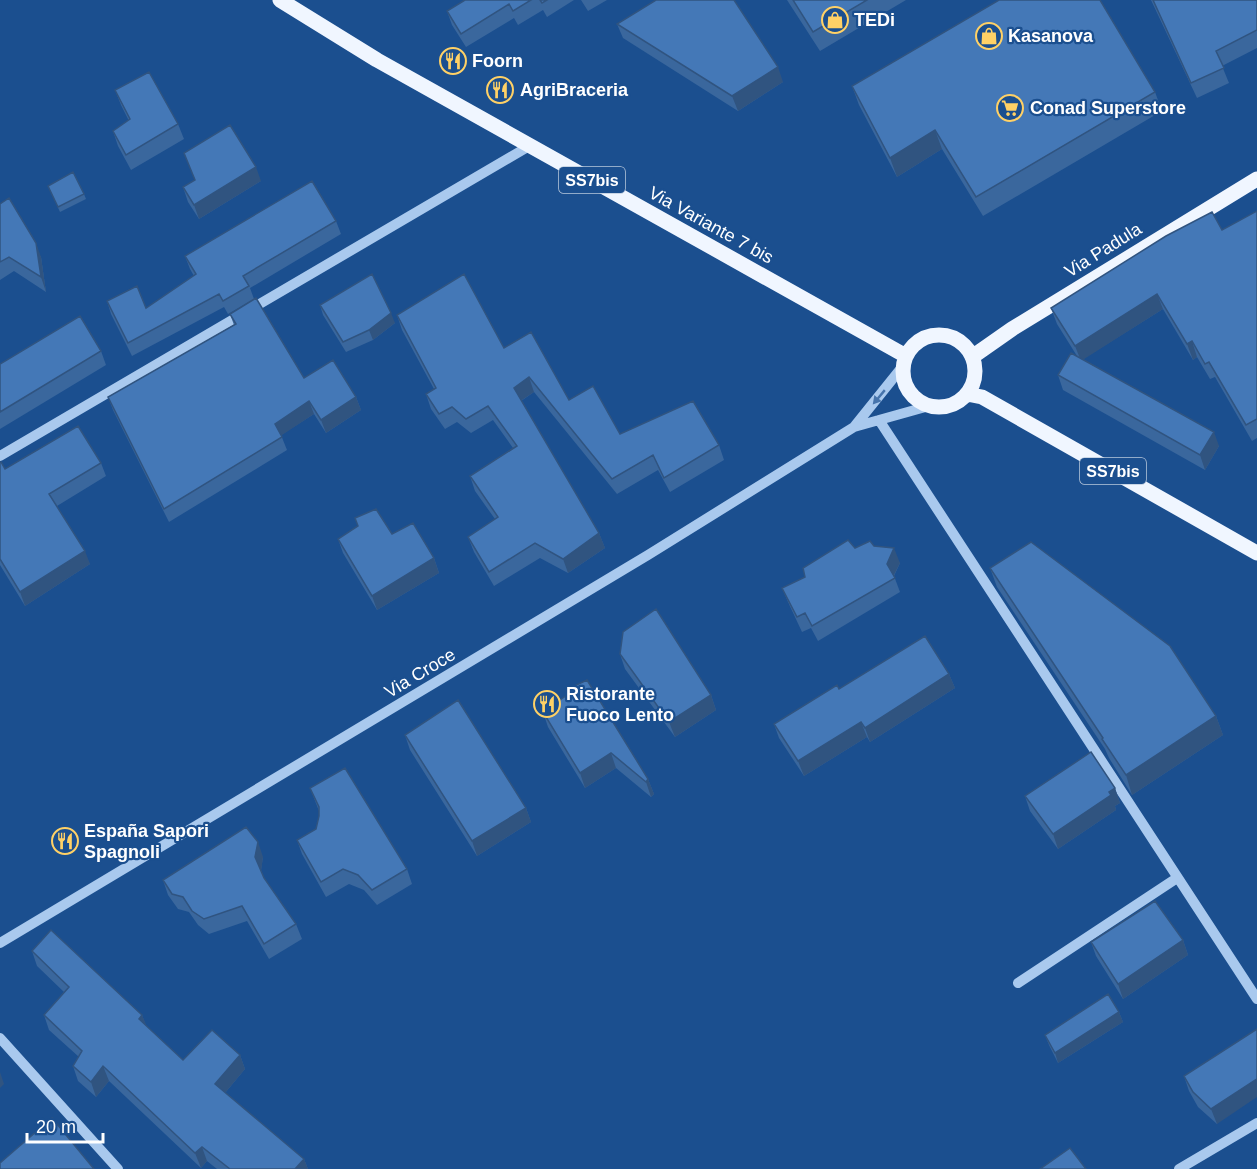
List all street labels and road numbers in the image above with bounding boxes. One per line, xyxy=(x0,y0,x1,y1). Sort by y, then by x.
road number: SS7bis xyxy=(559,167,625,193)
street label: Via Variante 7 bis xyxy=(645,182,777,268)
street label: Via Padula xyxy=(1061,218,1146,281)
road number: SS7bis xyxy=(1080,458,1146,484)
street label: Via Croce xyxy=(381,644,459,702)

